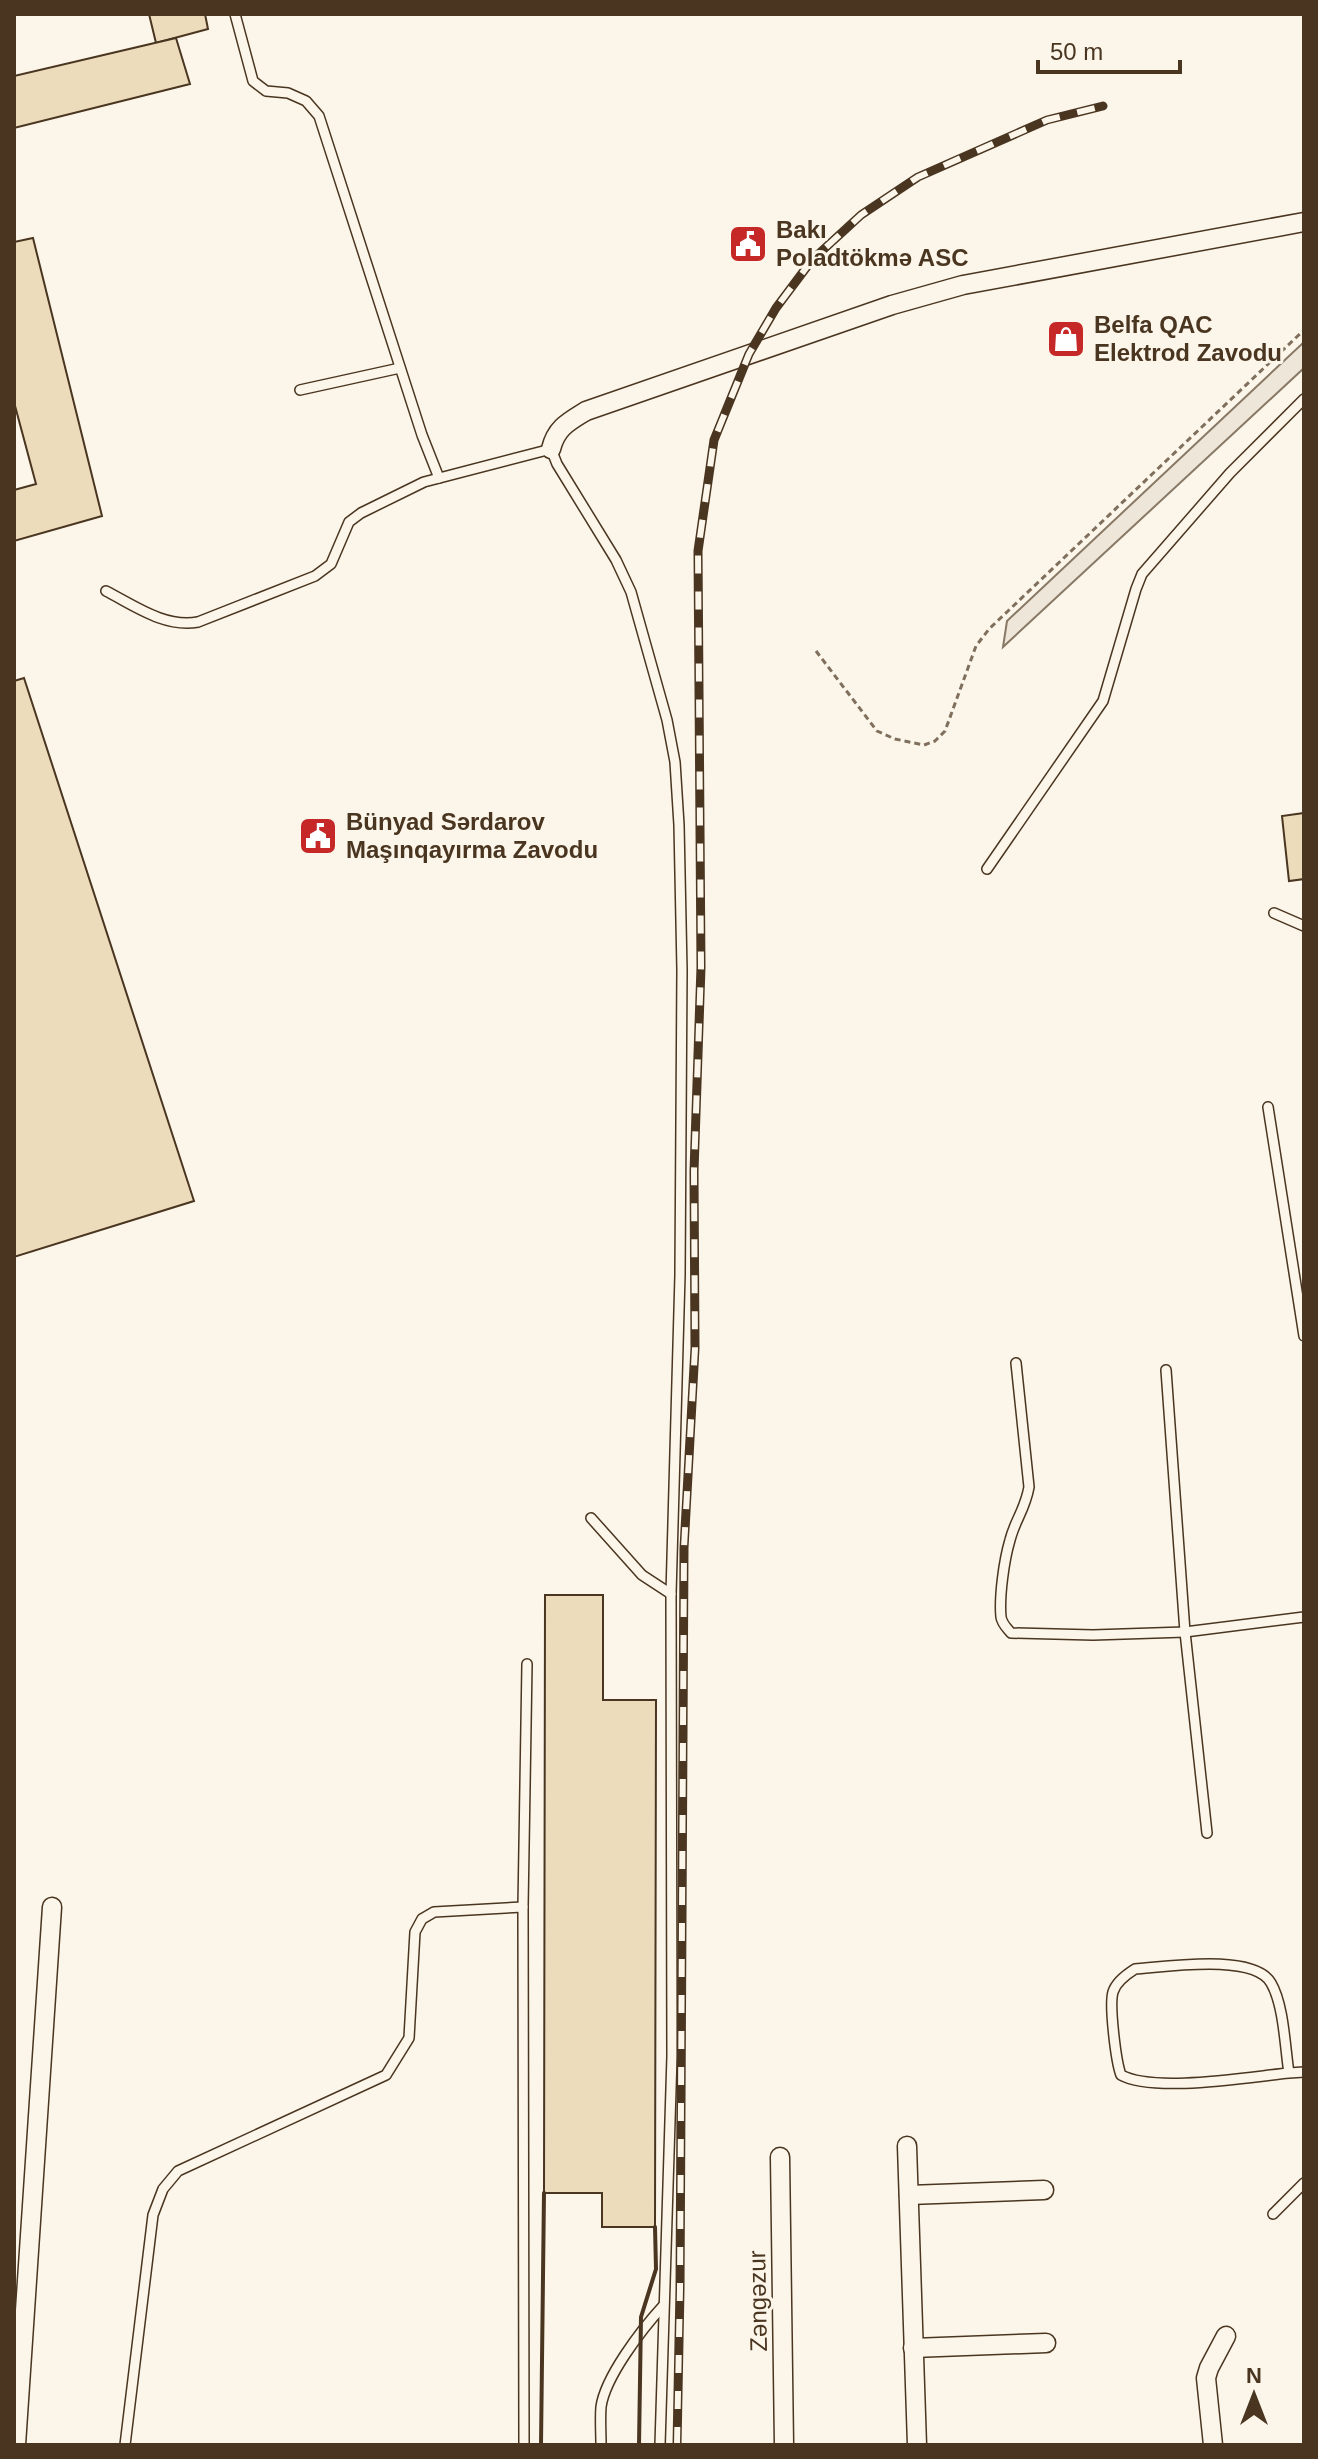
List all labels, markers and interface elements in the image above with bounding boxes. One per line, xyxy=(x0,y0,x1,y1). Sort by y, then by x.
scale bar xyxy=(1038,24,1180,74)
text: 50 m xyxy=(1050,38,1103,65)
place label: Bakı Poladtökmə ASC xyxy=(776,216,968,271)
public building icon: Bakı Poladtökmə ASC xyxy=(727,223,769,265)
place label: Belfa QAC Elektrod Zavodu xyxy=(1094,311,1282,366)
shop icon: Belfa QAC Elektrod Zavodu xyxy=(1045,318,1087,360)
place label: Bünyad Sərdarov Maşınqayırma Zavodu xyxy=(346,808,598,863)
public building icon: Bünyad Sərdarov Maşınqayırma Zavodu xyxy=(297,815,339,857)
street label: Zəngəzur xyxy=(743,2250,772,2352)
north arrow xyxy=(1214,2355,1294,2435)
text: N xyxy=(1246,2363,1262,2388)

